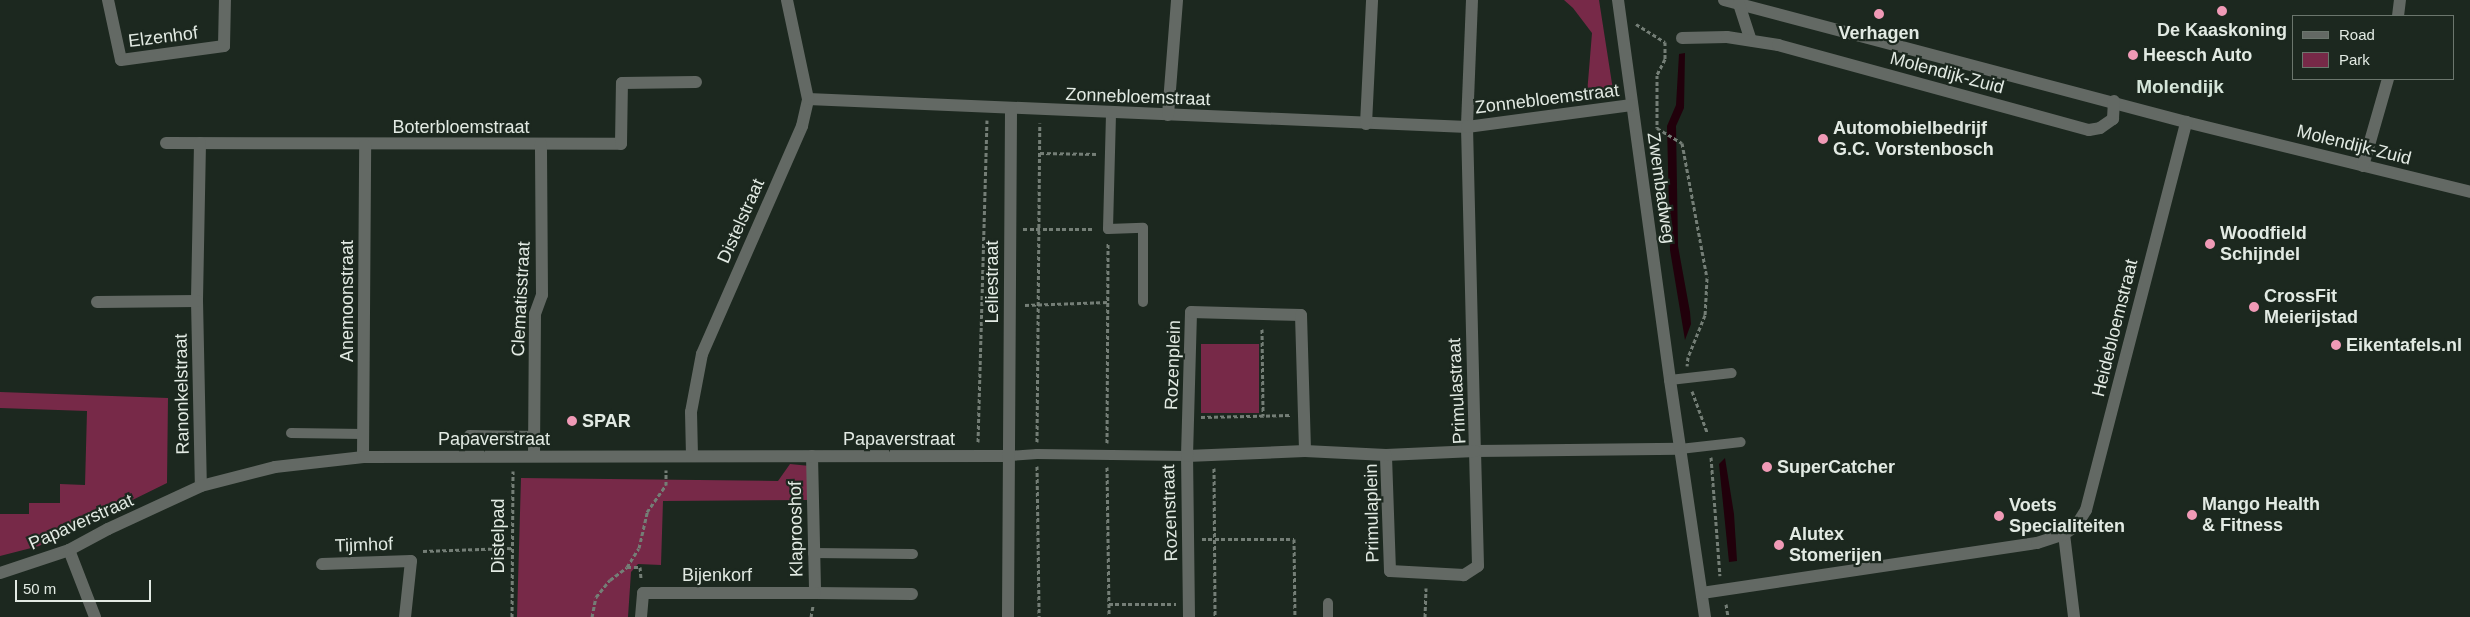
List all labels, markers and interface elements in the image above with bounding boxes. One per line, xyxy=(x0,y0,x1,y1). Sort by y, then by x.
marker: De Kaaskoning xyxy=(2216,5,2228,17)
marker: Verhagen xyxy=(1873,8,1885,20)
legend xyxy=(2292,15,2455,80)
place label: De Kaaskoning xyxy=(2157,19,2287,41)
street label: Elzenhof xyxy=(127,22,199,52)
place label: Verhagen xyxy=(1838,22,1920,44)
text: Road xyxy=(2339,26,2375,43)
place label: Heesch Auto xyxy=(2143,44,2253,66)
street label: Molendijk-Zuid xyxy=(1888,47,2006,99)
marker: Heesch Auto xyxy=(2127,49,2139,61)
text: Park xyxy=(2339,51,2370,68)
district label: Molendijk xyxy=(2136,76,2224,98)
street label: Zonnebloemstraat xyxy=(1474,79,1620,119)
street label: Zonnebloemstraat xyxy=(1065,84,1211,110)
street label: Boterbloemstraat xyxy=(392,116,530,138)
place label: Automobielbedrijf G.C. Vorstenbosch xyxy=(1833,118,1994,160)
street label: Molendijk-Zuid xyxy=(2295,120,2413,170)
street label: Zwembadweg xyxy=(1643,131,1679,245)
marker: Automobielbedrijf G.C. Vorstenbosch xyxy=(1817,133,1829,145)
street label: Distelstraat xyxy=(713,175,769,267)
place label: Woodfield Schijndel xyxy=(2220,223,2307,266)
marker: Woodfield Schijndel xyxy=(2204,238,2216,250)
street label: Anemoonstraat xyxy=(336,240,358,362)
street label: Leliestraat xyxy=(981,240,1003,324)
street label: Clematisstraat xyxy=(507,241,535,357)
street label: Heidebloemstraat xyxy=(2087,257,2143,399)
place label: CrossFit Meierijstad xyxy=(2264,286,2358,328)
marker: CrossFit Meierijstad xyxy=(2248,301,2260,313)
street label: Rozenplein xyxy=(1161,320,1185,410)
street label: Ranonkelstraat xyxy=(170,333,194,455)
place label: Eikentafels.nl xyxy=(2346,334,2462,356)
street label: Primulastraat xyxy=(1443,337,1471,445)
marker: Eikentafels.nl xyxy=(2330,339,2342,351)
place label: SPAR xyxy=(582,410,631,432)
marker: SPAR xyxy=(566,415,578,427)
street label: Papaverstraat xyxy=(438,428,550,450)
street label: Papaverstraat xyxy=(843,428,955,450)
place label: SuperCatcher xyxy=(1777,456,1895,478)
marker: SuperCatcher xyxy=(1761,461,1773,473)
street label: Primulaplein xyxy=(1360,463,1384,563)
street label: Rozenstraat xyxy=(1158,464,1182,562)
street label: Klaprooshof xyxy=(784,481,808,577)
street label: Papaverstraat xyxy=(25,489,137,555)
place label: Mango Health & Fitness xyxy=(2202,494,2320,536)
place label: Voets Specialiteiten xyxy=(2009,495,2125,538)
street label: Distelpad xyxy=(487,498,509,574)
marker: Mango Health & Fitness xyxy=(2186,509,2198,521)
marker: Voets Specialiteiten xyxy=(1993,510,2005,522)
place label: Alutex Stomerijen xyxy=(1789,524,1882,566)
street label: Tijmhof xyxy=(334,533,394,557)
marker: Alutex Stomerijen xyxy=(1773,539,1785,551)
street label: Bijenkorf xyxy=(682,564,752,586)
scale bar xyxy=(18,570,154,602)
text: 50 m xyxy=(23,580,56,597)

